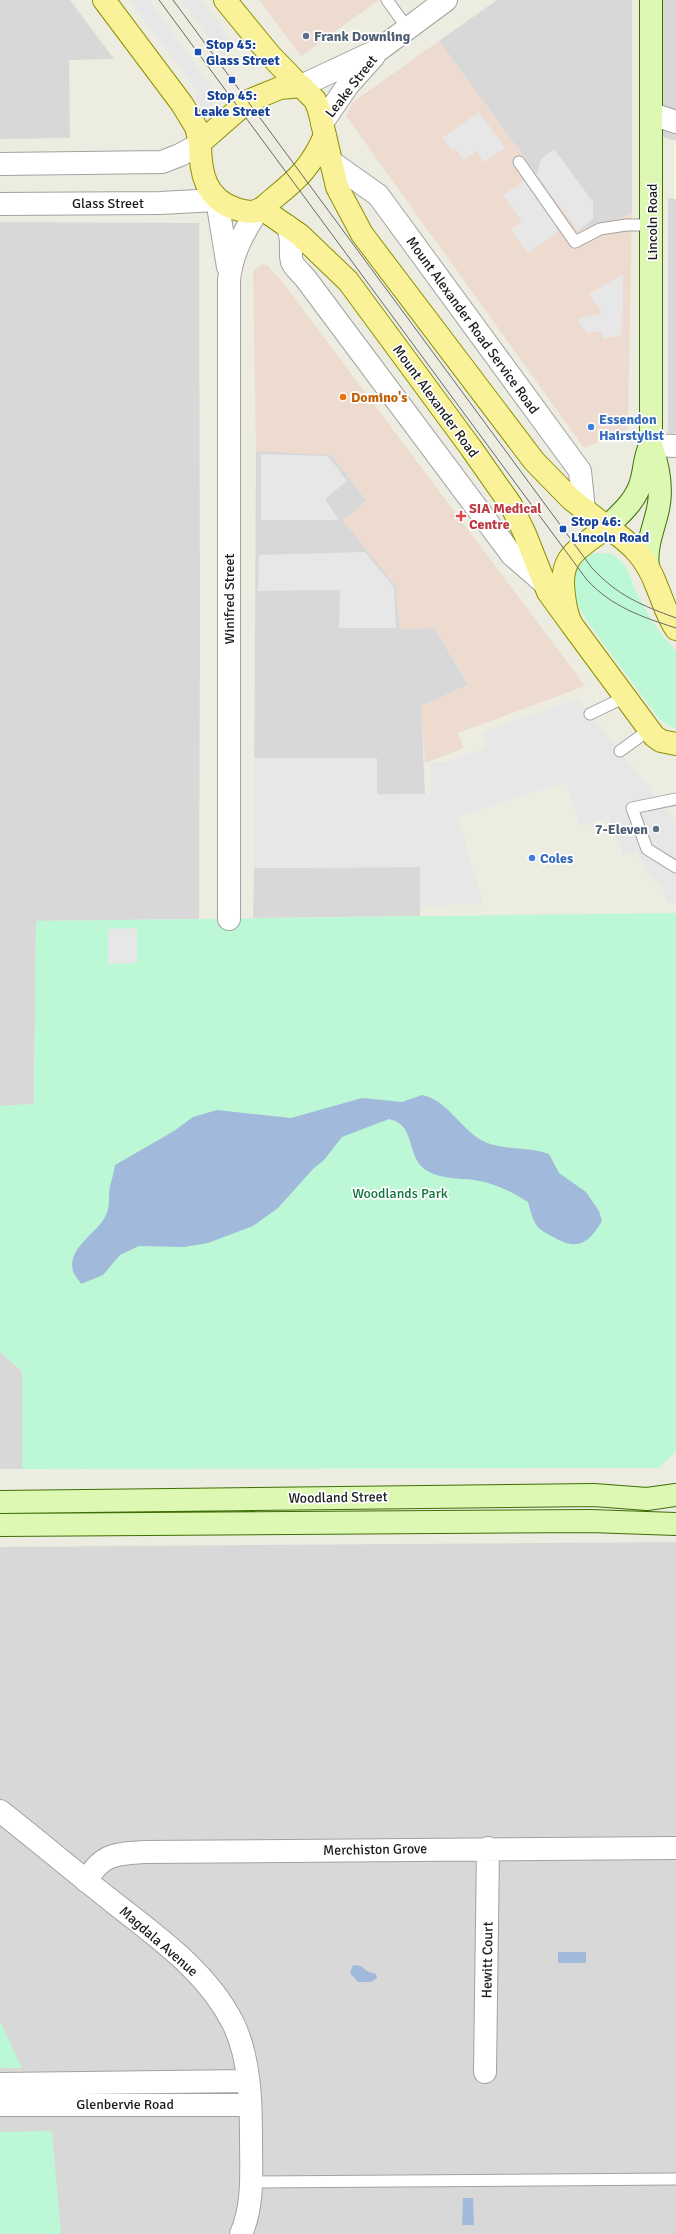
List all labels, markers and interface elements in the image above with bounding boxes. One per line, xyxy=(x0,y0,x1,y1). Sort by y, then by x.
place label: Frank Downling xyxy=(314,28,411,45)
marker: Frank Downling xyxy=(301,31,311,41)
place label: Stop 45: Glass Street xyxy=(206,36,281,69)
marker: Stop 45: Glass Street xyxy=(193,47,203,57)
street label: Leake Street xyxy=(322,52,381,121)
marker: Stop 45: Leake Street xyxy=(227,75,237,85)
place label: Stop 45: Leake Street xyxy=(194,87,271,120)
street label: Lincoln Road xyxy=(644,183,661,261)
street label: Glass Street xyxy=(72,195,144,212)
street label: Mount Alexander Road Service Road xyxy=(403,233,543,417)
street label: Mount Alexander Road xyxy=(390,341,482,461)
place label: Domino's xyxy=(351,389,408,406)
marker: Domino's xyxy=(338,392,348,402)
place label: Essendon Hairstylist xyxy=(599,411,665,444)
marker: Essendon Hairstylist xyxy=(586,422,596,432)
place label: SIA Medical Centre xyxy=(469,500,542,533)
marker: SIA Medical Centre xyxy=(456,511,466,521)
place label: Stop 46: Lincoln Road xyxy=(571,513,650,546)
marker: Stop 46: Lincoln Road xyxy=(558,524,568,534)
street label: Winifred Street xyxy=(221,553,238,644)
place label: 7-Eleven xyxy=(595,821,648,838)
marker: 7-Eleven xyxy=(651,824,661,834)
place label: Coles xyxy=(540,850,573,867)
marker: Coles xyxy=(527,853,537,863)
park label: Woodlands Park xyxy=(352,1185,448,1202)
street label: Woodland Street xyxy=(288,1488,388,1507)
street label: Merchiston Grove xyxy=(323,1840,427,1859)
street label: Magdala Avenue xyxy=(116,1903,201,1980)
street label: Hewitt Court xyxy=(478,1921,497,1999)
street label: Glenbervie Road xyxy=(76,2096,174,2113)

